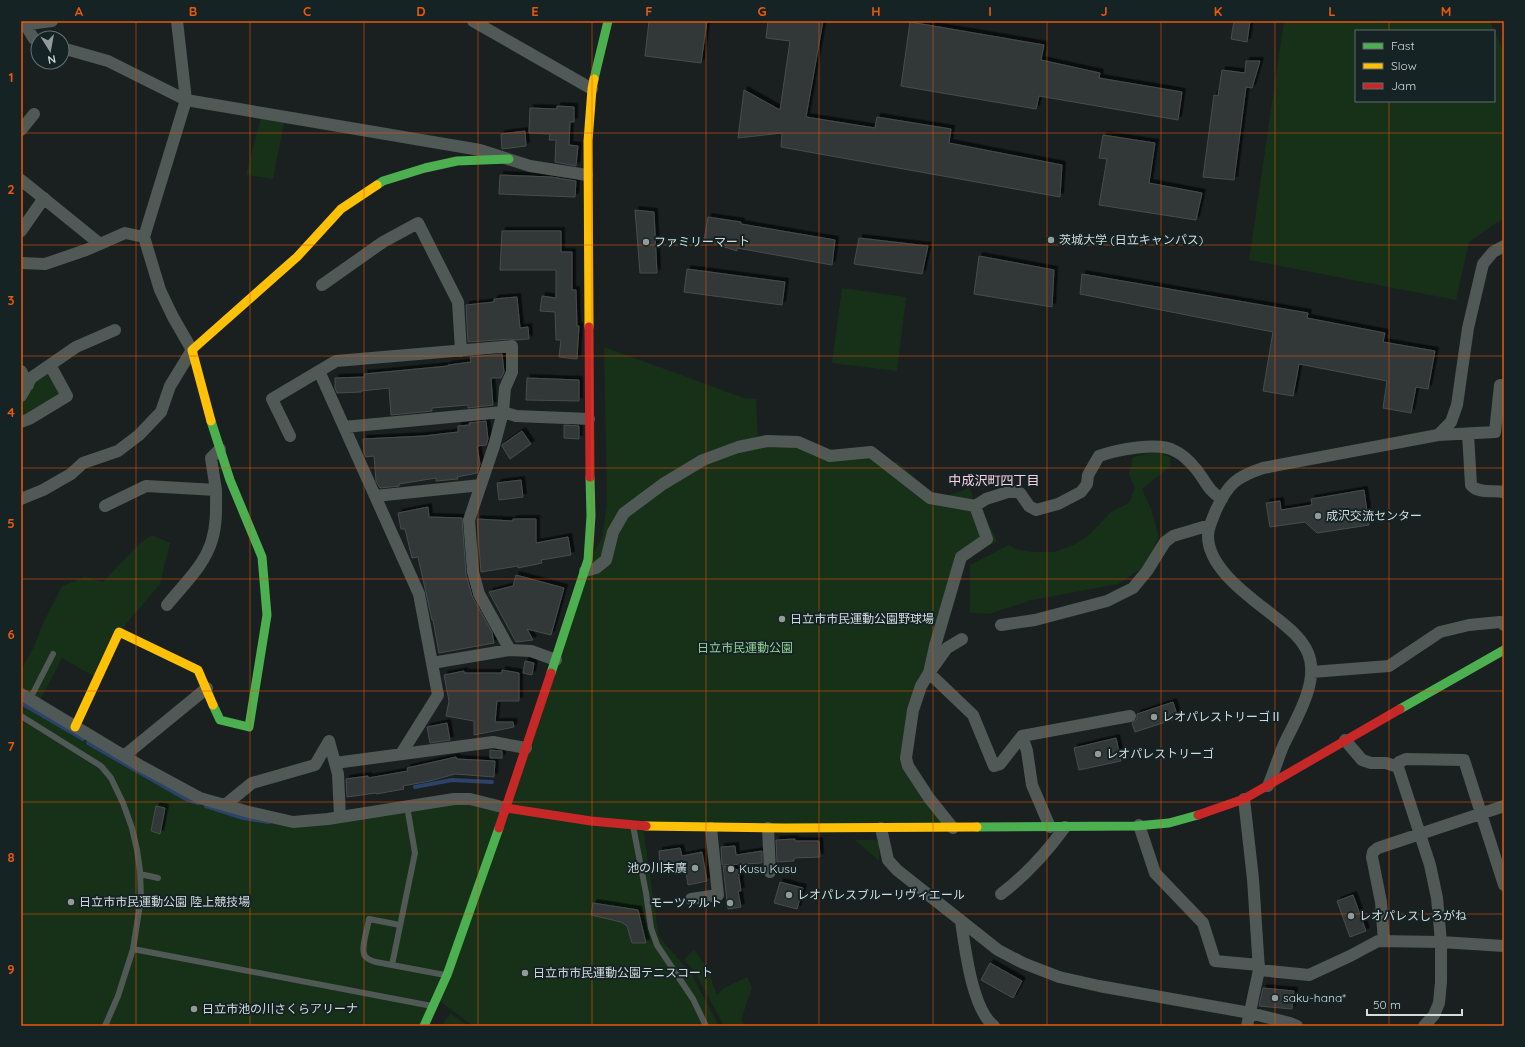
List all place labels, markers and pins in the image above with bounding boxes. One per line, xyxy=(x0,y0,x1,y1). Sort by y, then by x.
place label: 茨城大学 (日立キャンパス) xyxy=(1059,232,1203,247)
place label: ファミリーマート xyxy=(654,234,750,249)
marker: 茨城大学 (日立キャンパス) xyxy=(1046,235,1056,245)
marker: ファミリーマート xyxy=(641,237,651,247)
place label: 成沢交流センター xyxy=(1326,508,1422,523)
marker: 成沢交流センター xyxy=(1313,511,1323,521)
place label: 日立市市民運動公園野球場 xyxy=(790,611,934,626)
marker: 日立市市民運動公園野球場 xyxy=(777,614,787,624)
place label: レオパレストリーゴⅡ xyxy=(1162,709,1282,724)
marker: レオパレストリーゴⅡ xyxy=(1149,712,1159,722)
place label: レオパレストリーゴ xyxy=(1106,746,1214,761)
marker: レオパレストリーゴ xyxy=(1093,749,1103,759)
place label: 池の川末廣 xyxy=(627,860,687,875)
place label: Kusu Kusu xyxy=(739,861,797,876)
marker: 池の川末廣 xyxy=(690,863,700,873)
marker: Kusu Kusu xyxy=(726,864,736,874)
place label: レオパレスブルーリヴィエール xyxy=(797,887,965,902)
marker: レオパレスブルーリヴィエール xyxy=(784,890,794,900)
place label: 日立市市民運動公園 陸上競技場 xyxy=(79,894,250,909)
place label: モーツァルト xyxy=(650,895,722,910)
marker: 日立市市民運動公園 陸上競技場 xyxy=(66,897,76,907)
marker: モーツァルト xyxy=(725,898,735,908)
place label: レオパレスしろがね xyxy=(1359,908,1467,923)
marker: レオパレスしろがね xyxy=(1346,911,1356,921)
place label: 日立市市民運動公園テニスコート xyxy=(533,965,713,980)
marker: 日立市市民運動公園テニスコート xyxy=(520,968,530,978)
place label: saku-hana* xyxy=(1283,990,1346,1005)
marker: saku-hana* xyxy=(1270,993,1280,1003)
place label: 日立市池の川さくらアリーナ xyxy=(202,1001,358,1016)
marker: 日立市池の川さくらアリーナ xyxy=(189,1004,199,1014)

